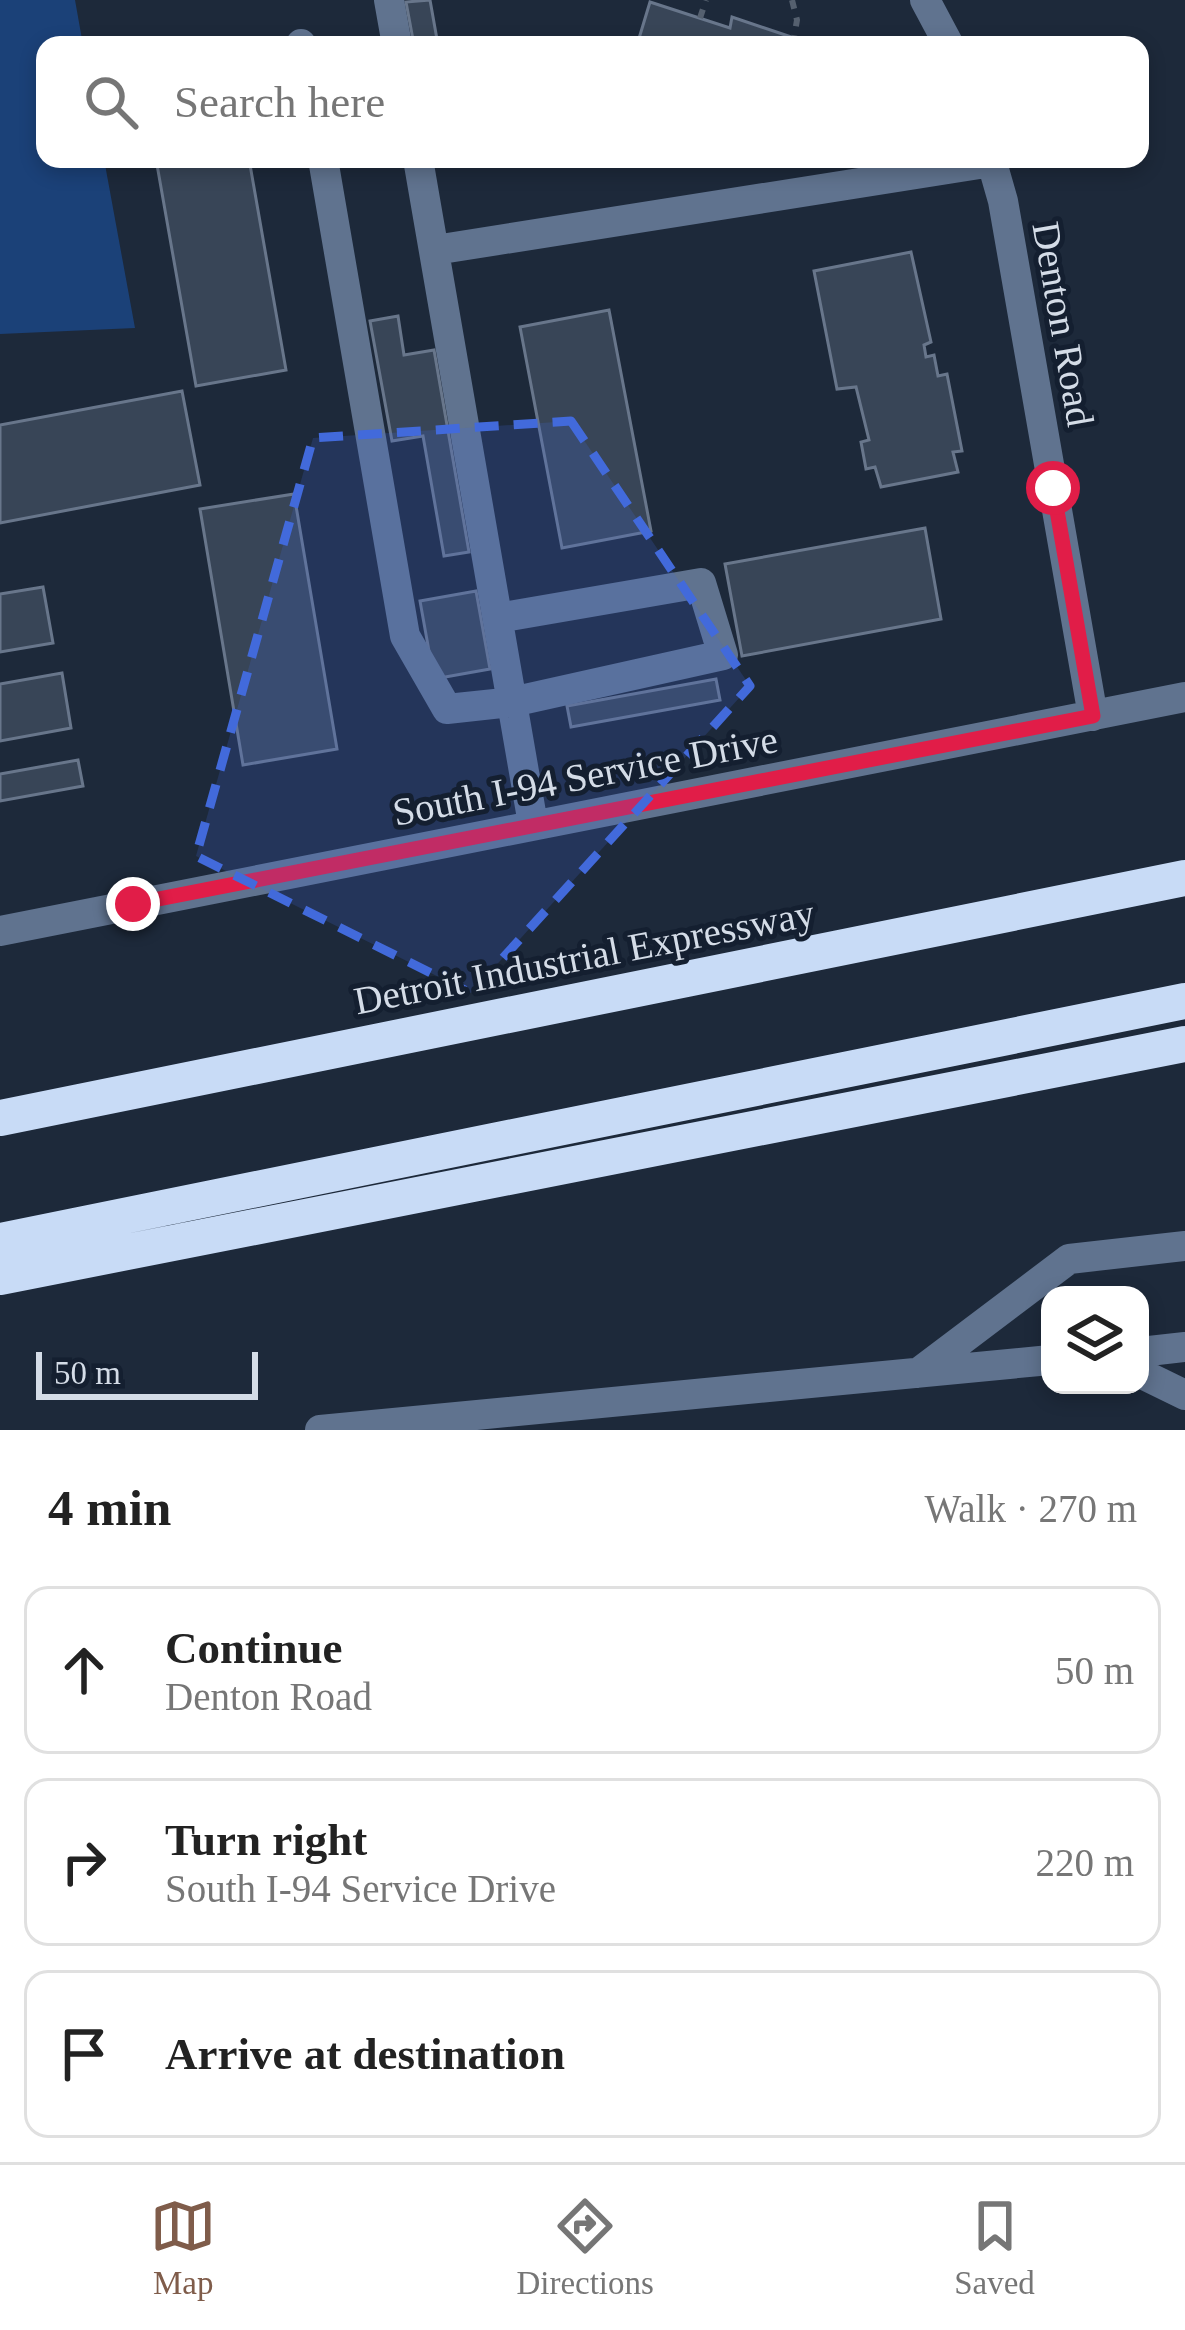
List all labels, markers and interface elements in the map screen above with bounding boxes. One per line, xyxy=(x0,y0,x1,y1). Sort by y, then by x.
search box xyxy=(36,36,1149,168)
icon: search xyxy=(78,69,144,135)
text: Search here xyxy=(174,77,385,127)
street label: Denton Road xyxy=(1024,218,1103,430)
route start xyxy=(1026,461,1080,515)
street label: South I-94 Service Drive xyxy=(389,717,781,834)
route end xyxy=(106,877,160,931)
street label: Detroit Industrial Expressway xyxy=(350,891,819,1023)
map controls xyxy=(1041,1286,1149,1394)
button: layers xyxy=(1041,1286,1149,1394)
scale bar xyxy=(36,1346,258,1399)
text: 50 m xyxy=(54,1355,121,1391)
text: 4 min xyxy=(48,1480,171,1536)
text: Walk · 270 m xyxy=(925,1487,1137,1530)
text: Continue xyxy=(165,1623,343,1673)
icon: ahead xyxy=(51,1637,117,1703)
text: 50 m xyxy=(1055,1649,1134,1692)
text: Denton Road xyxy=(165,1675,372,1718)
text: Turn right xyxy=(165,1815,367,1865)
icon: right xyxy=(51,1829,117,1895)
text: 220 m xyxy=(1035,1841,1134,1884)
text: South I-94 Service Drive xyxy=(165,1867,556,1910)
icon: arrive xyxy=(51,2021,117,2087)
text: Arrive at destination xyxy=(165,2029,565,2079)
tab: Map xyxy=(150,2193,216,2302)
tab: Directions xyxy=(516,2193,654,2302)
tab: Saved xyxy=(954,2193,1035,2302)

